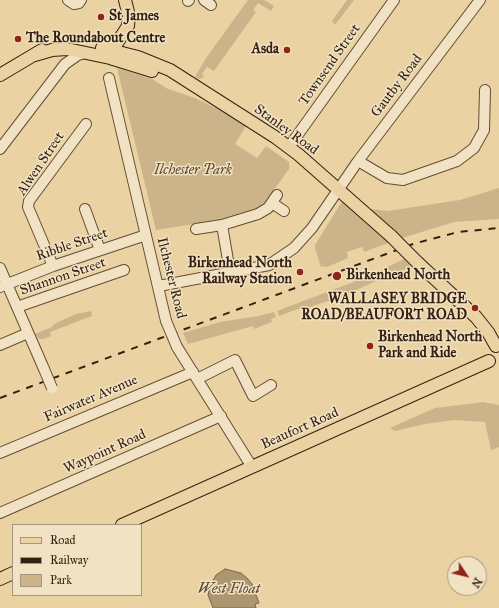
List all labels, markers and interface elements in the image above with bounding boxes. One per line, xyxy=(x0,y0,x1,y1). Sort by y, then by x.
place label: St James xyxy=(109,9,159,25)
marker: St James xyxy=(96,12,106,22)
street label: Townsend Street xyxy=(296,21,364,109)
place label: The Roundabout Centre xyxy=(26,31,165,47)
marker: The Roundabout Centre xyxy=(13,34,23,44)
place label: Asda xyxy=(252,42,279,58)
marker: Asda xyxy=(282,45,292,55)
street label: Gautby Road xyxy=(368,51,426,121)
street label: Stanley Road xyxy=(251,101,321,159)
street label: Alwen Street xyxy=(14,129,68,199)
park label: Ilchester Park xyxy=(154,163,232,179)
street label: Ribble Street xyxy=(34,225,110,265)
street label: Ilchester Road xyxy=(153,236,189,320)
street label: Shannon Street xyxy=(18,255,108,299)
place label: Birkenhead North Railway Station xyxy=(188,256,292,288)
marker: Birkenhead North Railway Station xyxy=(295,267,305,277)
place label: Birkenhead North xyxy=(346,268,450,284)
marker: Birkenhead North xyxy=(331,270,343,282)
place label: WALLASEY BRIDGE ROAD/BEAUFORT ROAD xyxy=(301,292,467,324)
marker: WALLASEY BRIDGE ROAD/BEAUFORT ROAD xyxy=(470,303,480,313)
place label: Birkenhead North Park and Ride xyxy=(378,330,482,362)
marker: Birkenhead North Park and Ride xyxy=(365,341,375,351)
street label: Fairwater Avenue xyxy=(42,372,140,426)
street label: Beaufort Road xyxy=(259,404,341,454)
street label: Waypoint Road xyxy=(61,426,149,478)
legend xyxy=(12,524,142,596)
text: Road xyxy=(50,533,76,547)
text: Railway xyxy=(50,553,88,567)
north arrow xyxy=(447,556,487,596)
text: Park xyxy=(50,573,72,587)
text: N xyxy=(468,575,484,590)
water label: West Float xyxy=(198,580,260,598)

